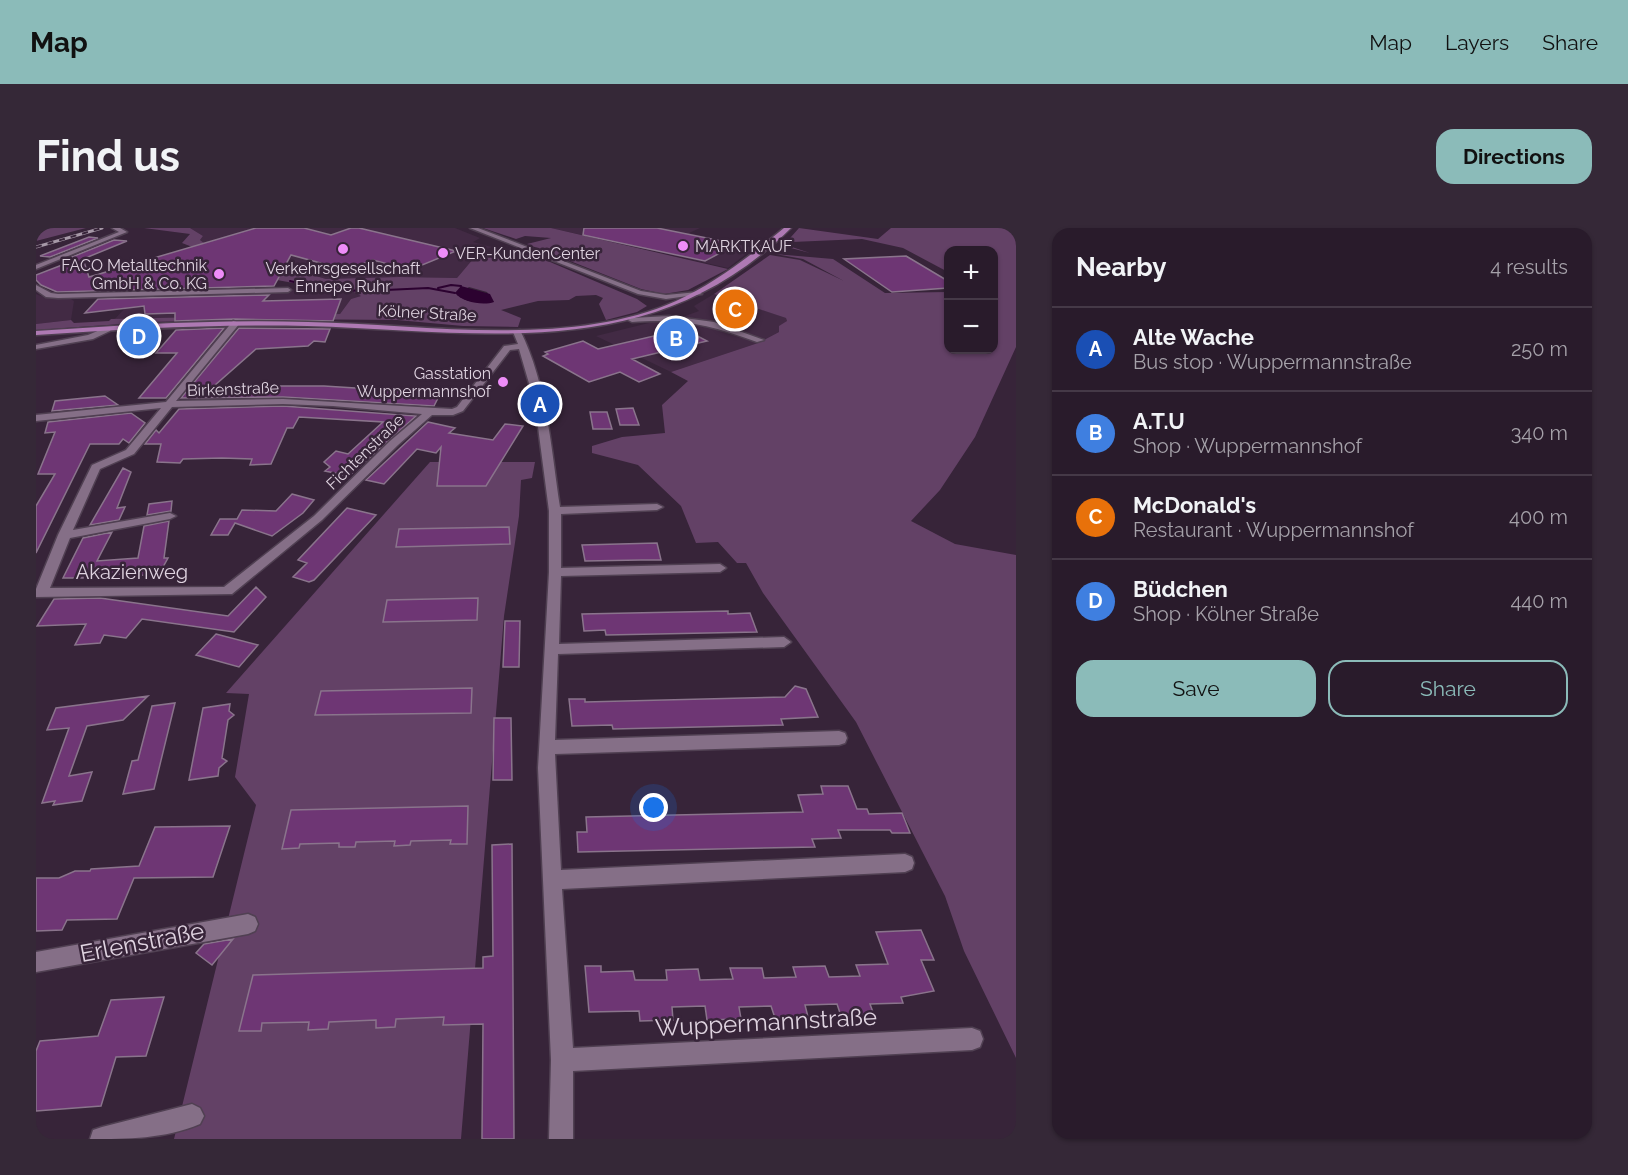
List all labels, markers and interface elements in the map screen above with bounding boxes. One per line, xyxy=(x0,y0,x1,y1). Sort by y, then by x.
text: Map xyxy=(30,26,88,59)
text: Map xyxy=(1369,30,1412,55)
text: Layers xyxy=(1445,30,1509,55)
text: Share xyxy=(1542,30,1598,55)
button: Directions xyxy=(1436,129,1592,184)
text: Find us xyxy=(36,132,180,181)
place label: MARKTKAUF xyxy=(695,237,792,256)
marker: MARKTKAUF xyxy=(676,239,690,253)
marker: Verkehrsgesellschaft Ennepe Ruhr xyxy=(336,242,350,256)
place label: VER-KundenCenter xyxy=(455,244,600,263)
marker: VER-KundenCenter xyxy=(436,246,450,260)
map controls xyxy=(944,246,998,354)
button: + xyxy=(944,246,998,300)
text: Nearby xyxy=(1076,252,1166,282)
text: 4 results xyxy=(1490,255,1568,279)
place label: FACO Metalltechnik GmbH & Co. KG xyxy=(61,256,208,293)
place label: Verkehrsgesellschaft Ennepe Ruhr xyxy=(265,259,421,296)
marker: FACO Metalltechnik GmbH & Co. KG xyxy=(212,267,226,281)
pin: C xyxy=(716,286,754,332)
button: − xyxy=(944,300,998,354)
street label: Kölner Straße xyxy=(377,301,477,325)
pin: D xyxy=(120,314,158,358)
pin: B xyxy=(656,316,696,360)
text: Alte Wache xyxy=(1133,324,1254,350)
text: A xyxy=(1089,337,1102,361)
text: 250 m xyxy=(1511,337,1568,361)
text: Bus stop · Wuppermannstraße xyxy=(1133,350,1412,374)
place label: Gasstation Wuppermannshof xyxy=(357,364,492,401)
marker: Gasstation Wuppermannshof xyxy=(496,375,510,389)
street label: Birkenstraße xyxy=(187,378,279,400)
pin: A xyxy=(520,382,560,426)
text: A.T.U xyxy=(1133,408,1185,434)
street label: Fichtenstraße xyxy=(322,410,408,494)
text: B xyxy=(1089,421,1102,445)
text: 340 m xyxy=(1511,421,1568,445)
text: Shop · Wuppermannshof xyxy=(1133,434,1362,458)
text: McDonald's xyxy=(1133,492,1256,518)
text: C xyxy=(1089,505,1102,529)
text: 400 m xyxy=(1509,505,1568,529)
text: Restaurant · Wuppermannshof xyxy=(1133,518,1414,542)
street label: Akazienweg xyxy=(76,560,188,584)
text: Büdchen xyxy=(1133,576,1228,602)
text: D xyxy=(1088,589,1103,613)
text: 440 m xyxy=(1510,589,1568,613)
text: Shop · Kölner Straße xyxy=(1133,602,1319,626)
button: Save xyxy=(1076,660,1316,717)
button: Share xyxy=(1328,660,1568,717)
your location xyxy=(639,793,668,822)
street label: Erlenstraße xyxy=(77,916,207,968)
street label: Wuppermannstraße xyxy=(654,1002,878,1042)

